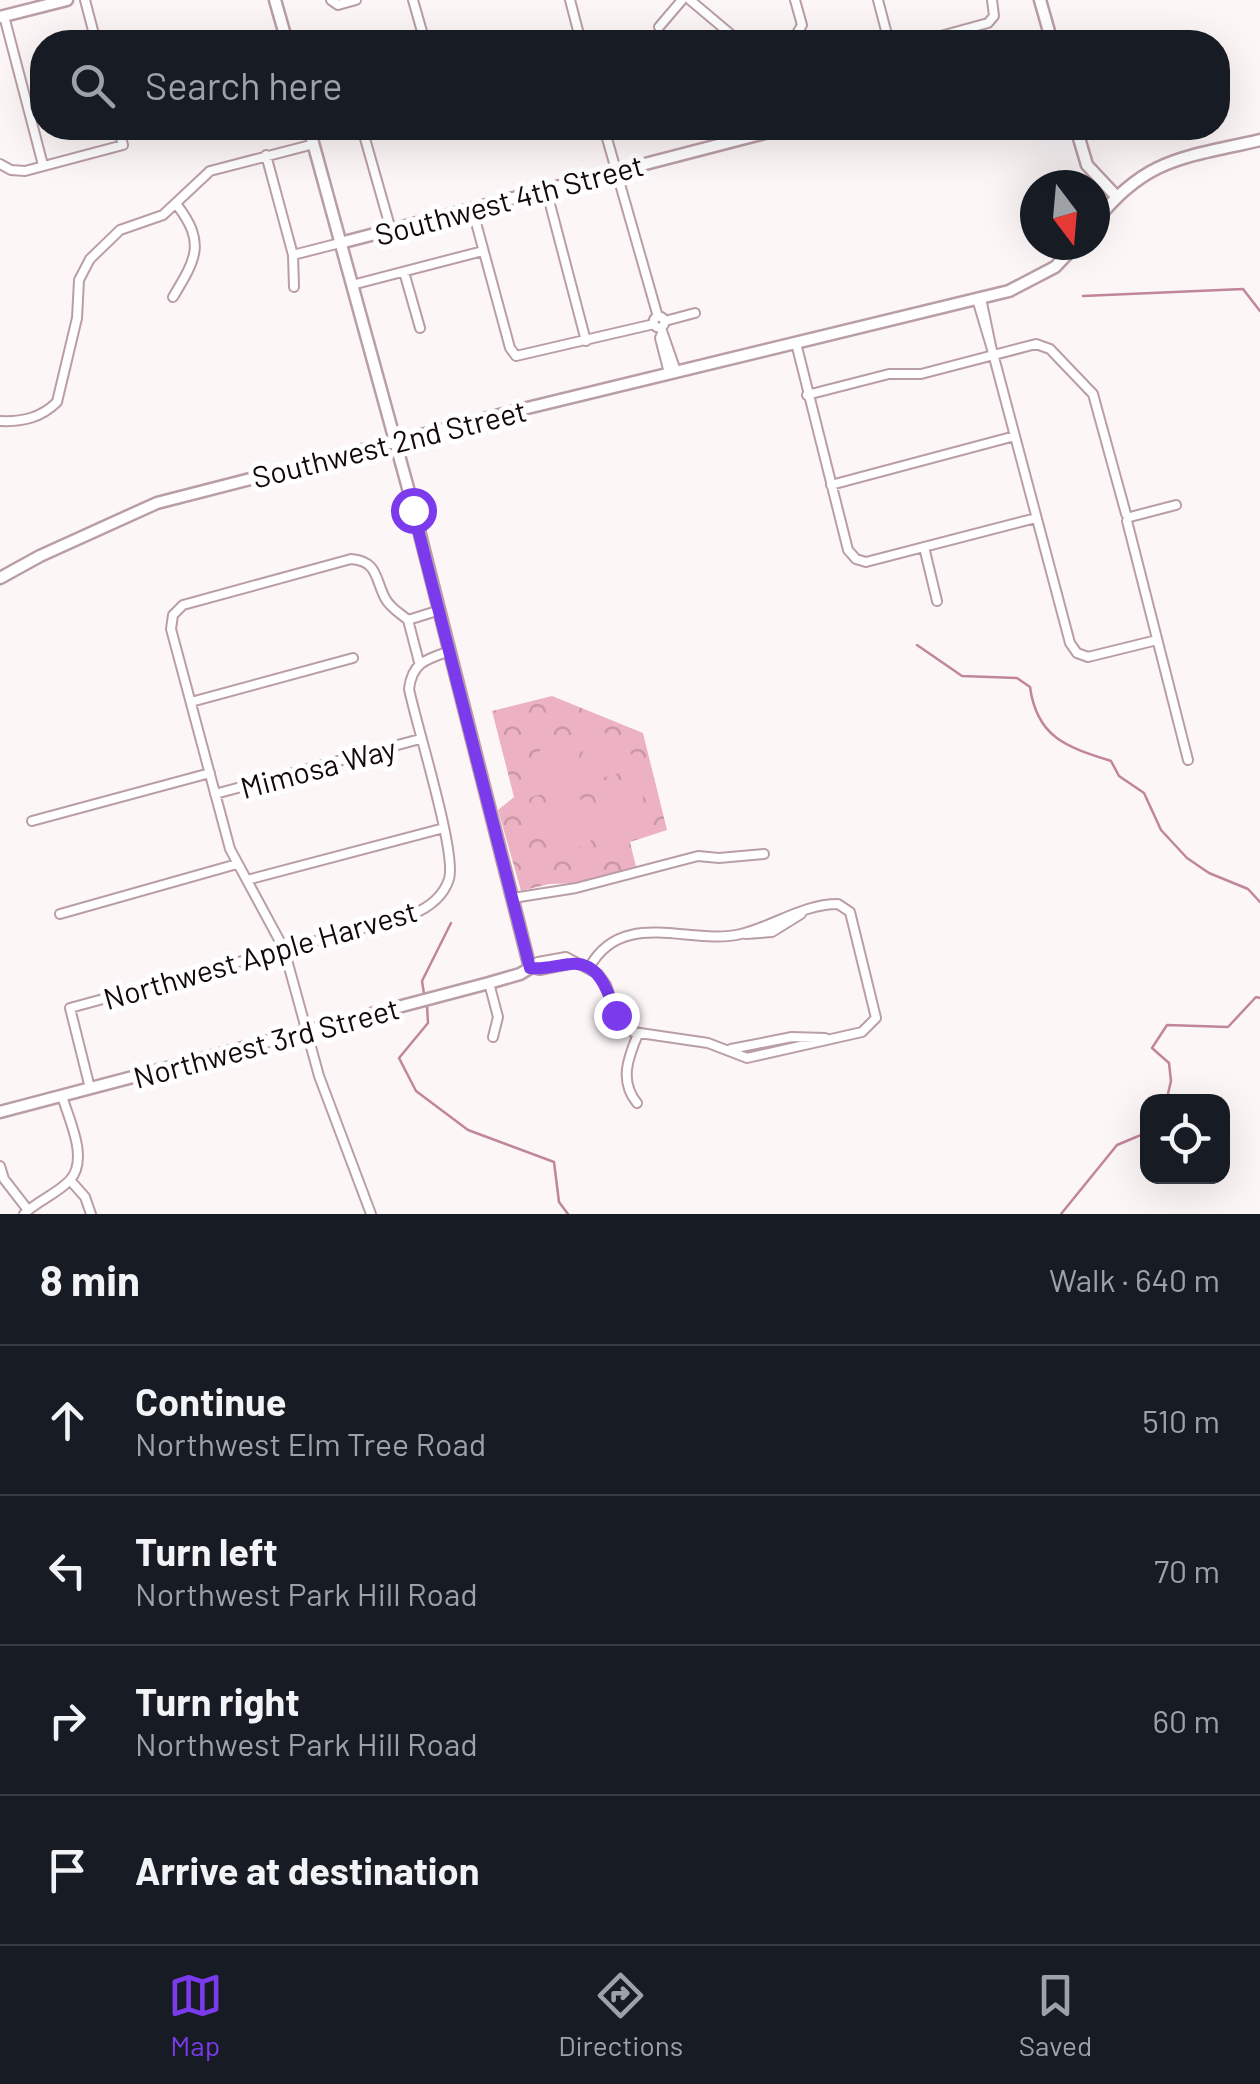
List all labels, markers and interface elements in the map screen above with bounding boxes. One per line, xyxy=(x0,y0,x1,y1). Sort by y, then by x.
search box xyxy=(30,30,1230,140)
icon: search xyxy=(65,58,120,113)
text: Search here xyxy=(145,62,343,108)
street label: Southwest 4th Street xyxy=(371,146,647,252)
north arrow xyxy=(1020,170,1110,260)
street label: Southwest 2nd Street xyxy=(248,392,530,494)
route start xyxy=(391,488,437,534)
street label: Mimosa Way xyxy=(236,729,400,805)
street label: Northwest Apple Harvest xyxy=(99,892,421,1016)
street label: Northwest 3rd Street xyxy=(129,989,403,1095)
route end xyxy=(594,993,640,1039)
map controls xyxy=(1140,1094,1230,1184)
button: locate xyxy=(1140,1094,1230,1184)
text: 8 min xyxy=(40,1254,140,1304)
text: Walk · 640 m xyxy=(1049,1260,1220,1298)
text: Continue xyxy=(135,1378,286,1424)
icon: ahead xyxy=(40,1393,95,1448)
text: 510 m xyxy=(1142,1401,1220,1439)
text: Northwest Elm Tree Road xyxy=(135,1424,486,1462)
text: Turn left xyxy=(135,1528,278,1574)
icon: left xyxy=(40,1543,95,1598)
text: 70 m xyxy=(1154,1551,1220,1589)
text: Northwest Park Hill Road xyxy=(135,1574,478,1612)
text: Turn right xyxy=(135,1678,300,1724)
icon: right xyxy=(40,1693,95,1748)
text: 60 m xyxy=(1153,1701,1220,1739)
text: Northwest Park Hill Road xyxy=(135,1724,478,1762)
icon: arrive xyxy=(40,1843,95,1898)
text: Arrive at destination xyxy=(135,1847,480,1893)
tab: Map xyxy=(168,1968,223,2062)
tab: Directions xyxy=(558,1968,683,2062)
tab: Saved xyxy=(1019,1968,1092,2062)

